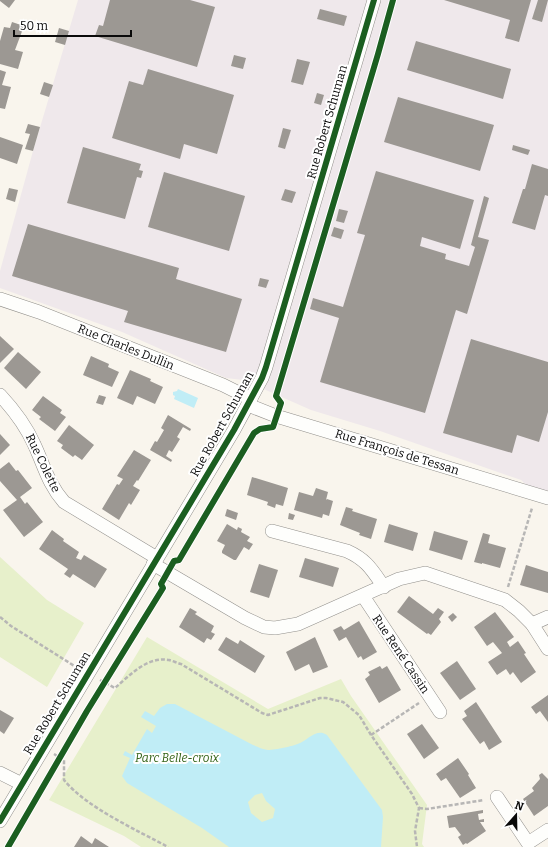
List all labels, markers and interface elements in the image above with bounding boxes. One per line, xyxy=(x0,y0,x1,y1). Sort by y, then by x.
scale bar xyxy=(14,12,131,38)
text: 50 m xyxy=(20,19,49,33)
street label: Rue Robert Schuman xyxy=(304,63,350,180)
street label: Rue Charles Dullin xyxy=(76,321,177,373)
street label: Rue Robert Schuman xyxy=(187,369,257,479)
street label: Rue François de Tessan xyxy=(333,426,461,478)
street label: Rue Colette xyxy=(23,431,63,495)
street label: Rue René Cassin xyxy=(370,612,433,696)
street label: Rue Robert Schuman xyxy=(21,649,94,757)
park label: Parc Belle-croix xyxy=(135,751,220,765)
north arrow xyxy=(496,795,536,835)
text: N xyxy=(513,799,526,814)

